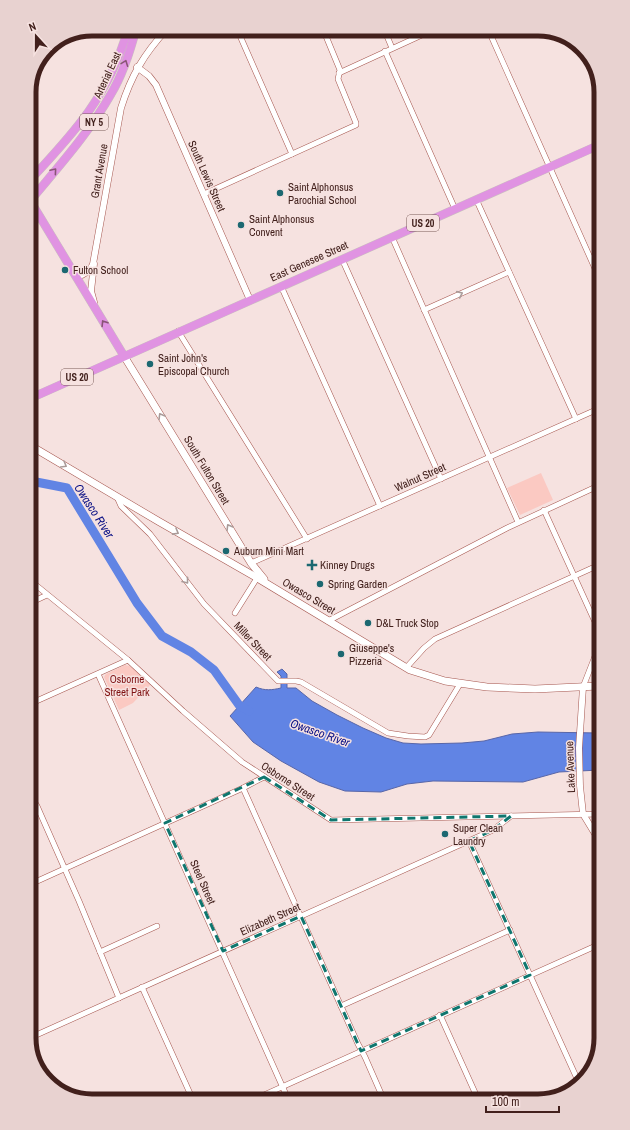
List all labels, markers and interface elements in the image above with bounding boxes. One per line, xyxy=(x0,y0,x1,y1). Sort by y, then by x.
north arrow xyxy=(16,16,56,56)
text: N xyxy=(27,19,38,34)
street label: Arterial East xyxy=(90,49,124,101)
one-way arrow xyxy=(121,59,129,66)
road number: NY 5 xyxy=(80,114,108,130)
street label: South Lewis Street xyxy=(185,138,229,214)
street label: Grant Avenue xyxy=(87,143,111,199)
one-way arrow xyxy=(50,168,57,176)
place label: Saint Alphonsus Parochial School xyxy=(288,180,356,207)
marker: Saint Alphonsus Parochial School xyxy=(275,188,285,198)
place label: Saint Alphonsus Convent xyxy=(249,212,315,239)
road number: US 20 xyxy=(407,215,439,231)
marker: Saint Alphonsus Convent xyxy=(236,220,246,230)
street label: East Genesee Street xyxy=(268,237,351,284)
place label: Fulton School xyxy=(73,263,128,277)
marker: Fulton School xyxy=(60,265,70,275)
one-way arrow xyxy=(455,291,463,299)
one-way arrow xyxy=(101,320,109,327)
place label: Saint John's Episcopal Church xyxy=(158,351,229,378)
marker: Saint John's Episcopal Church xyxy=(145,359,155,369)
road number: US 20 xyxy=(61,369,93,385)
one-way arrow xyxy=(159,413,166,420)
street label: South Fulton Street xyxy=(181,433,233,507)
street label: Walnut Street xyxy=(392,459,448,494)
one-way arrow xyxy=(60,461,68,468)
water label: Owasco River xyxy=(70,481,118,542)
one-way arrow xyxy=(226,524,234,531)
one-way arrow xyxy=(172,527,179,534)
place label: Auburn Mini Mart xyxy=(233,544,304,558)
marker: Auburn Mini Mart xyxy=(221,546,231,556)
place label: Kinney Drugs xyxy=(320,558,375,572)
marker: Kinney Drugs xyxy=(307,560,317,570)
street label: Owasco Street xyxy=(280,575,338,617)
one-way arrow xyxy=(181,576,188,583)
place label: Spring Garden xyxy=(328,577,387,591)
marker: Spring Garden xyxy=(315,579,325,589)
place label: D&L Truck Stop xyxy=(376,616,439,630)
marker: D&L Truck Stop xyxy=(363,618,373,628)
street label: Miller Street xyxy=(231,619,275,664)
place label: Giuseppe's Pizzeria xyxy=(349,641,395,668)
marker: Giuseppe's Pizzeria xyxy=(336,649,346,659)
park label: Osborne Street Park xyxy=(104,672,150,699)
water label: Owasco River xyxy=(288,715,352,751)
street label: Lake Avenue xyxy=(562,741,578,793)
street label: Osborne Street xyxy=(259,758,318,804)
place label: Super Clean Laundry xyxy=(453,821,503,848)
marker: Super Clean Laundry xyxy=(440,829,450,839)
street label: Steel Street xyxy=(187,858,219,907)
street label: Elizabeth Street xyxy=(238,899,303,938)
scale bar xyxy=(486,1088,559,1114)
text: 100 m xyxy=(492,1094,519,1110)

